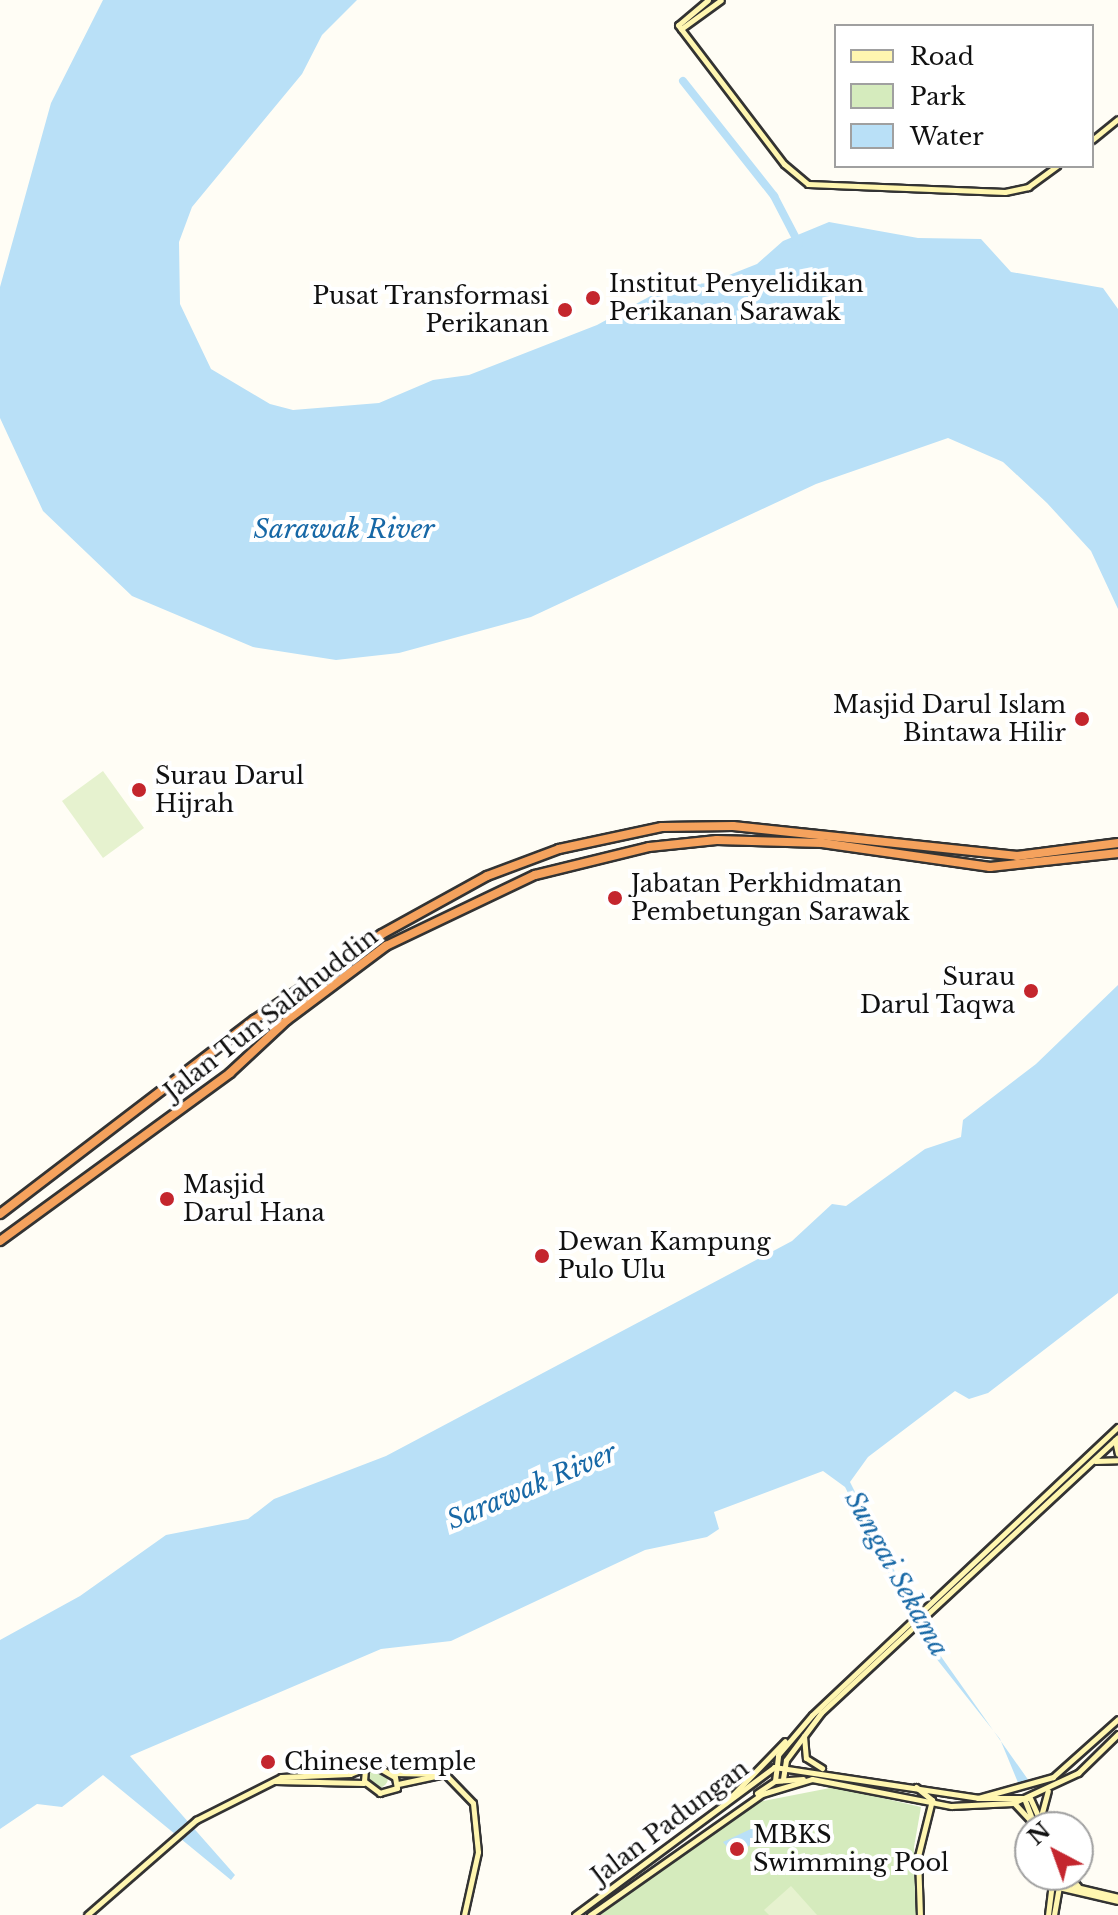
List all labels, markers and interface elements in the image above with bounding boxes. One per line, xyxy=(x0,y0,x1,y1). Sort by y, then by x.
legend xyxy=(834,24,1094,168)
text: Road xyxy=(910,42,974,71)
text: Park xyxy=(910,82,966,111)
text: Water xyxy=(910,122,984,151)
place label: Institut Penyelidikan Perikanan Sarawak xyxy=(609,270,864,326)
place label: Pusat Transformasi Perikanan xyxy=(312,282,549,338)
marker: Institut Penyelidikan Perikanan Sarawak xyxy=(584,289,602,307)
marker: Pusat Transformasi Perikanan xyxy=(556,301,574,319)
water label: Sarawak River xyxy=(254,514,434,546)
place label: Masjid Darul Islam Bintawa Hilir xyxy=(833,691,1066,747)
marker: Masjid Darul Islam Bintawa Hilir xyxy=(1073,710,1091,728)
place label: Surau Darul Hijrah xyxy=(155,762,304,818)
marker: Surau Darul Hijrah xyxy=(130,781,148,799)
place label: Jabatan Perkhidmatan Pembetungan Sarawak xyxy=(631,870,910,926)
marker: Jabatan Perkhidmatan Pembetungan Sarawak xyxy=(606,889,624,907)
street label: Jalan Tun Salahuddin xyxy=(158,922,384,1106)
place label: Surau Darul Taqwa xyxy=(859,963,1015,1019)
marker: Surau Darul Taqwa xyxy=(1022,982,1040,1000)
place label: Masjid Darul Hana xyxy=(183,1171,325,1227)
marker: Masjid Darul Hana xyxy=(158,1190,176,1208)
place label: Dewan Kampung Pulo Ulu xyxy=(558,1228,771,1284)
marker: Dewan Kampung Pulo Ulu xyxy=(533,1247,551,1265)
water label: Sarawak River xyxy=(443,1437,621,1537)
water label: Sungai Sekama xyxy=(838,1486,954,1662)
place label: Chinese temple xyxy=(284,1748,476,1776)
marker: Chinese temple xyxy=(259,1753,277,1771)
street label: Jalan Padungan xyxy=(586,1754,754,1890)
north arrow xyxy=(1014,1811,1094,1891)
text: N xyxy=(1023,1817,1056,1851)
place label: MBKS Swimming Pool xyxy=(753,1821,949,1877)
marker: MBKS Swimming Pool xyxy=(728,1840,746,1858)

